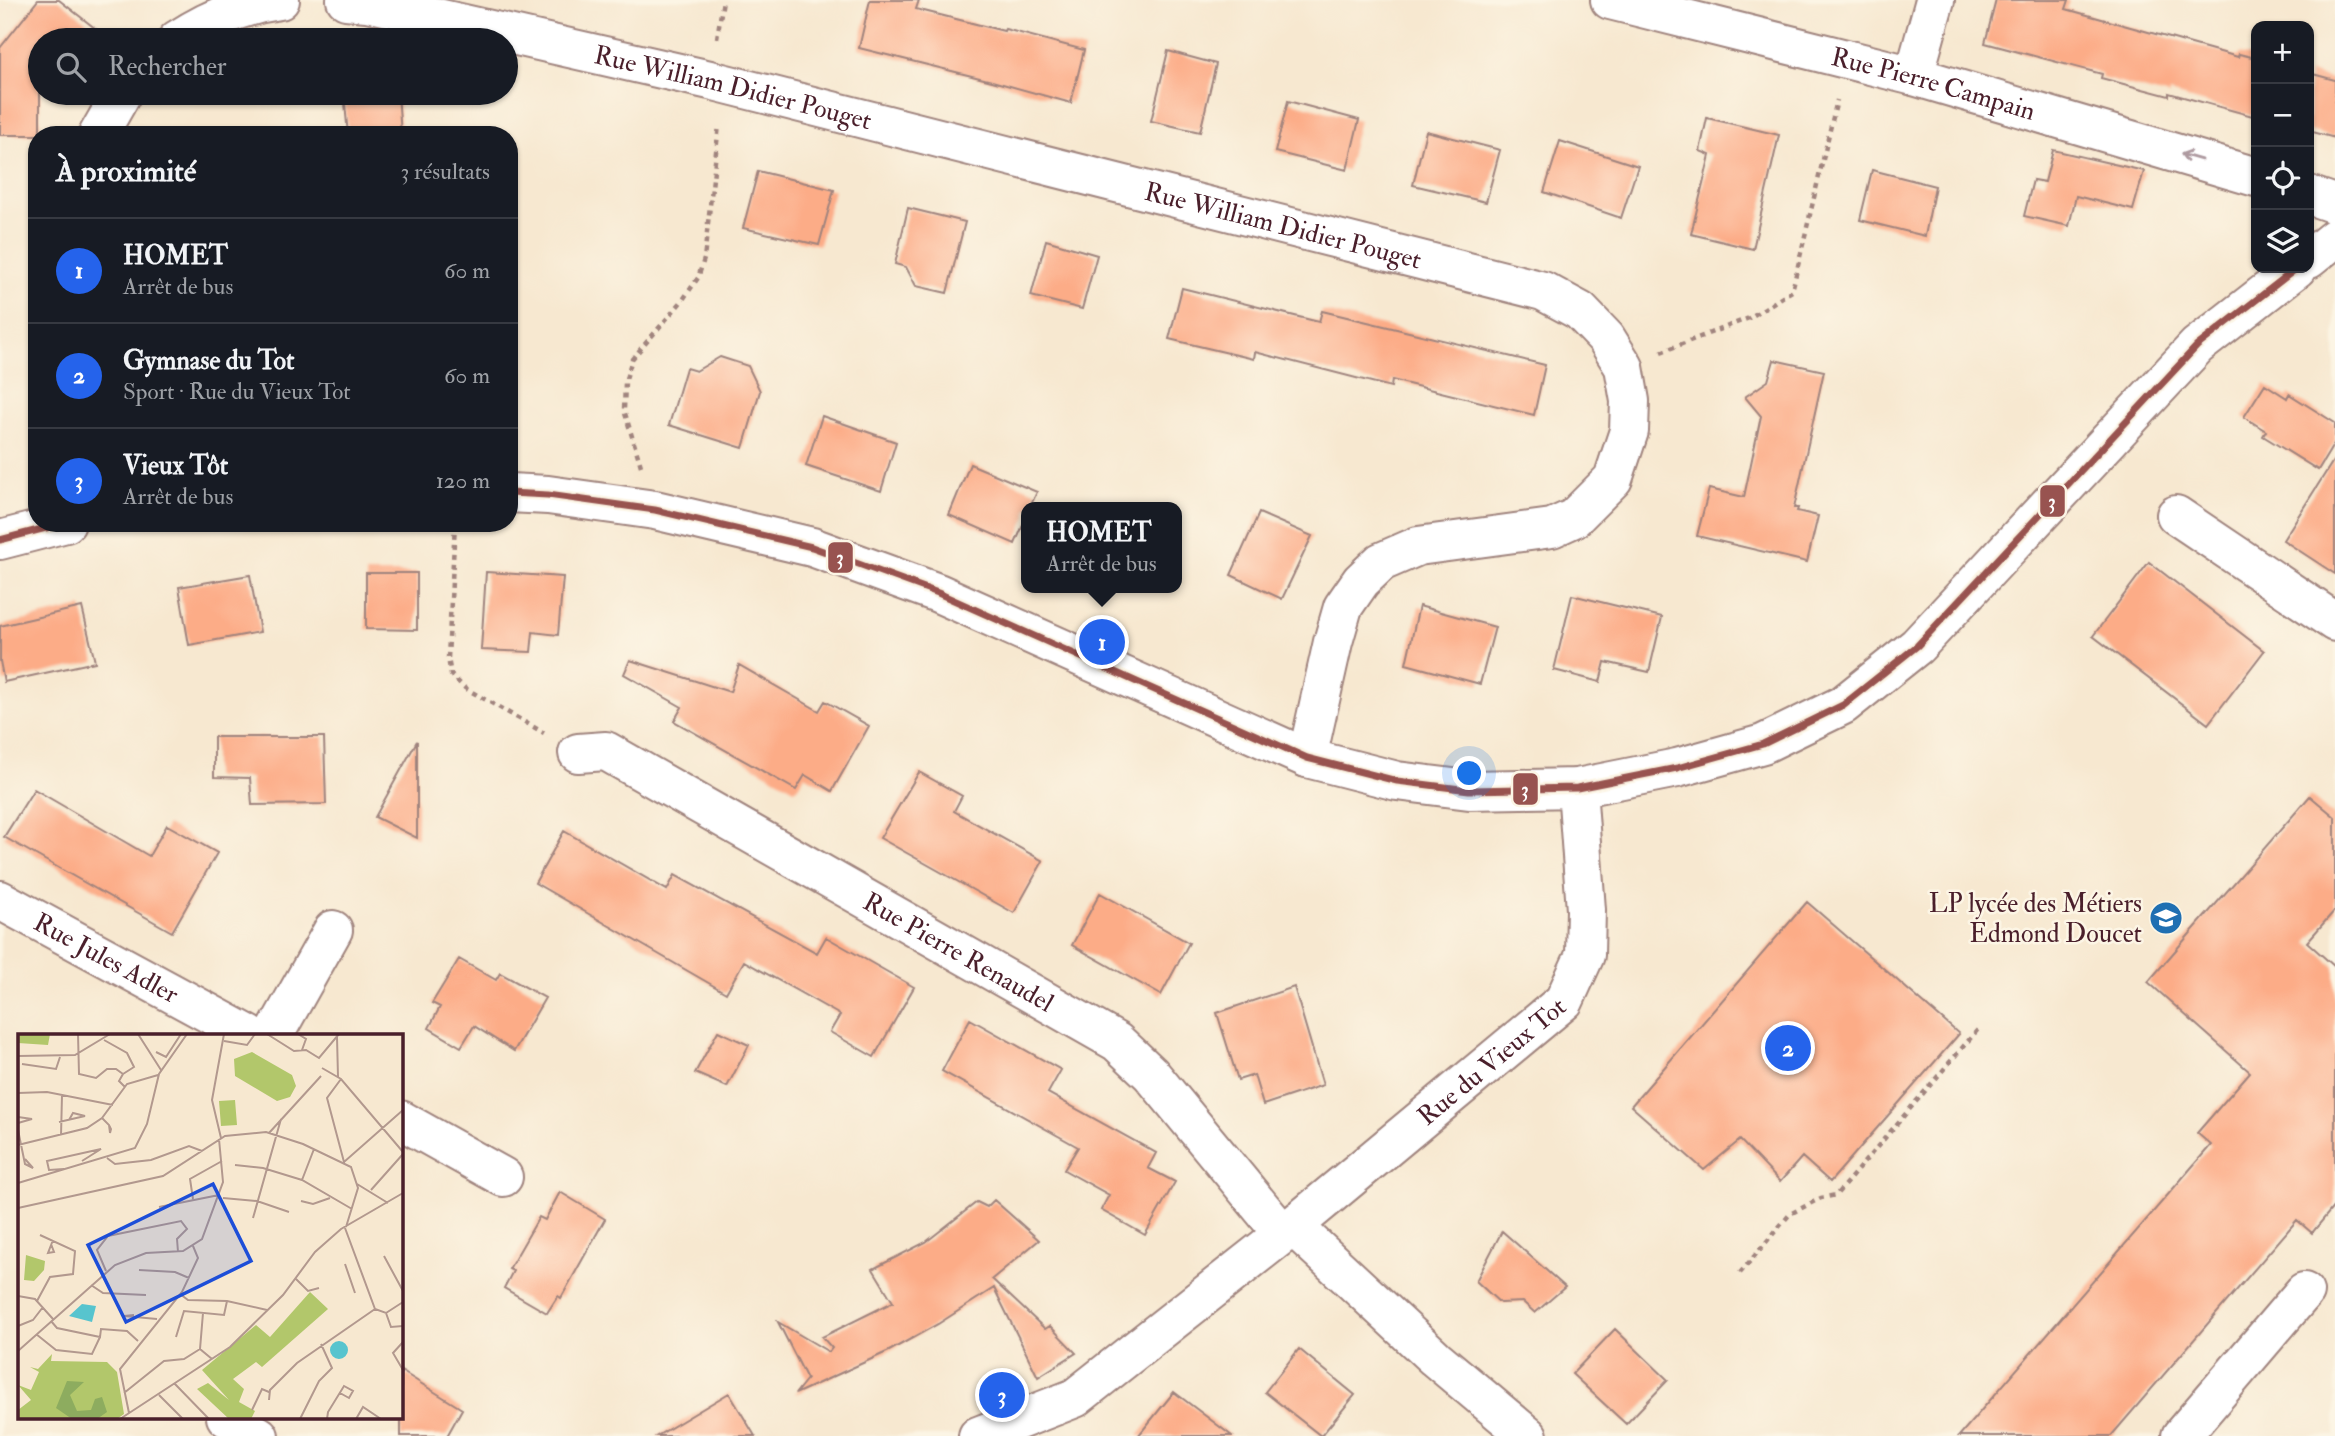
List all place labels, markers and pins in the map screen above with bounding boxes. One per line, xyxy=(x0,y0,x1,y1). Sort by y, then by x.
pin: 1 xyxy=(1079,616,1125,668)
place label: LP lycée des Métiers Edmond Doucet xyxy=(1929,888,2142,950)
school or university icon: LP lycée des Métiers Edmond Doucet xyxy=(2147,899,2185,937)
pin: 2 xyxy=(1765,1022,1811,1074)
pin: 3 xyxy=(979,1369,1025,1421)

